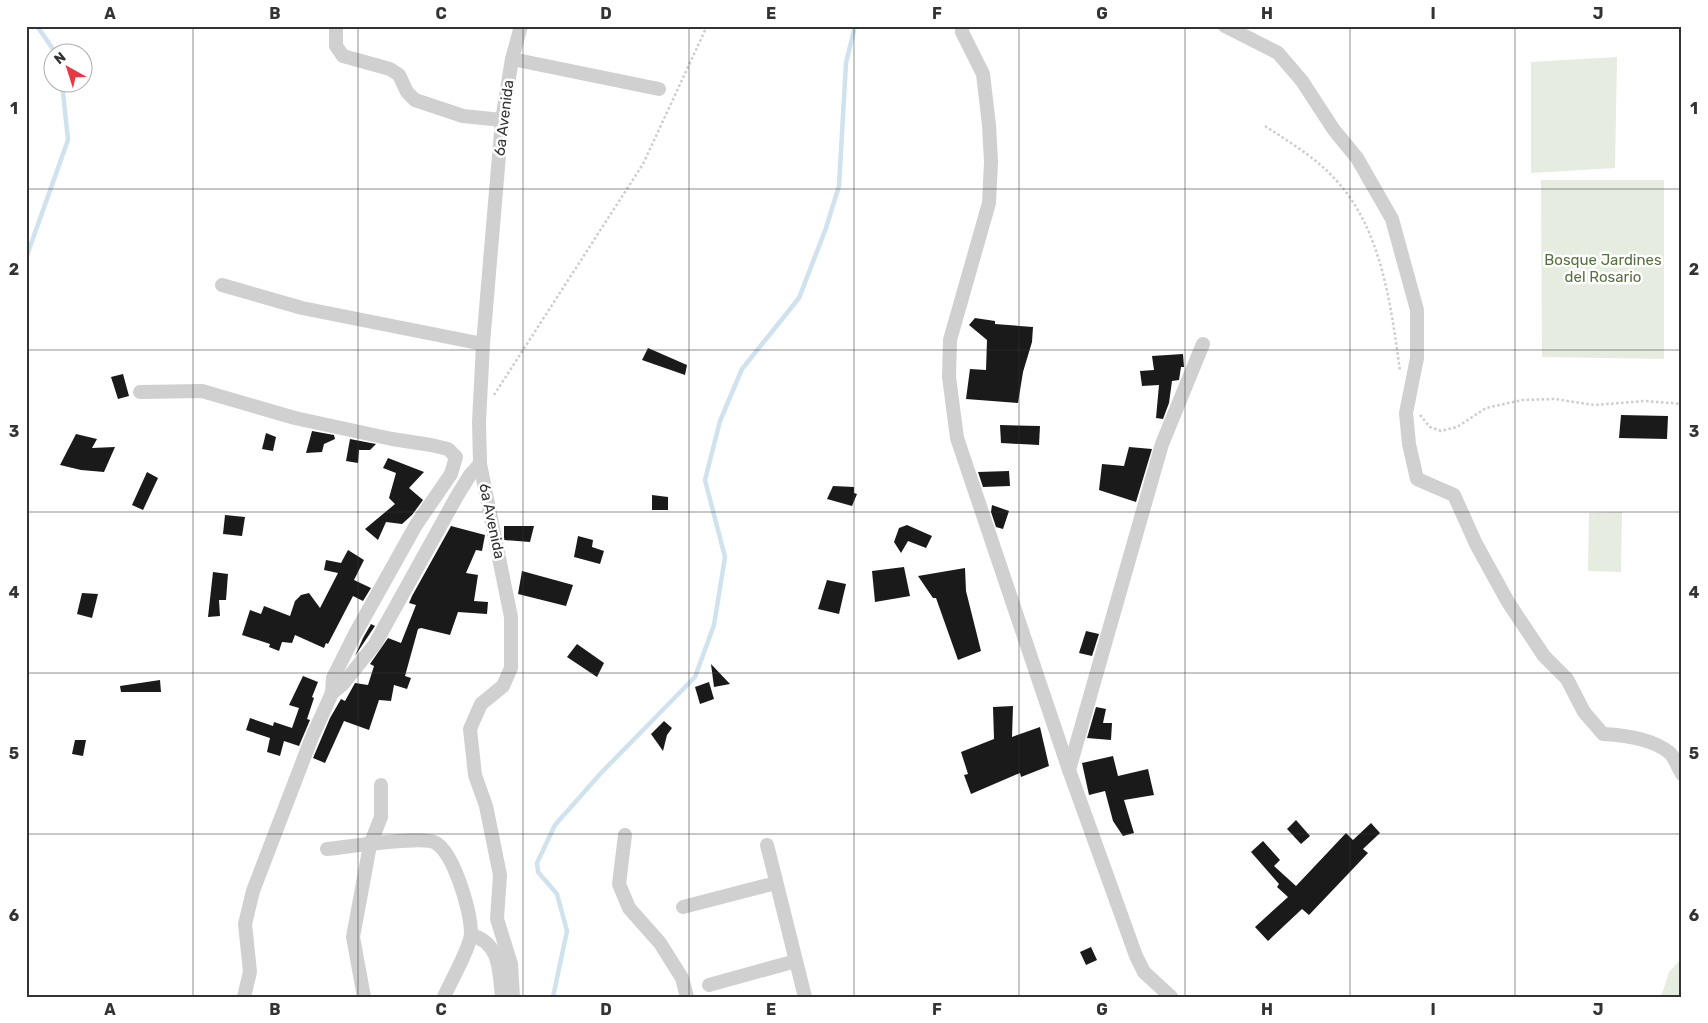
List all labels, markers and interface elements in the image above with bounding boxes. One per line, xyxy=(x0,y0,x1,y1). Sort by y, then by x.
text: A xyxy=(104,4,116,23)
text: B xyxy=(269,4,281,23)
text: C xyxy=(435,4,447,23)
text: D xyxy=(600,4,612,23)
text: E xyxy=(766,4,776,23)
text: F xyxy=(932,4,942,23)
text: G xyxy=(1096,4,1108,23)
text: H xyxy=(1261,4,1273,23)
text: I xyxy=(1430,4,1436,23)
text: J xyxy=(1593,4,1603,23)
north arrow xyxy=(42,42,92,92)
text: N xyxy=(51,49,69,68)
street label: 6a Avenida xyxy=(490,79,518,157)
text: 1 xyxy=(10,99,18,118)
text: 1 xyxy=(1690,99,1698,118)
park label: Bosque Jardines del Rosario xyxy=(1544,251,1662,286)
text: 2 xyxy=(9,260,19,279)
text: 2 xyxy=(1689,260,1699,279)
text: 3 xyxy=(9,422,19,441)
text: 3 xyxy=(1689,422,1699,441)
street label: 6a Avenida xyxy=(475,482,509,560)
text: 4 xyxy=(9,583,20,602)
text: 4 xyxy=(1689,583,1700,602)
text: 5 xyxy=(9,744,19,763)
text: 5 xyxy=(1689,744,1699,763)
text: 6 xyxy=(9,906,19,925)
text: 6 xyxy=(1689,906,1699,925)
text: A xyxy=(104,1000,116,1019)
text: B xyxy=(269,1000,281,1019)
text: C xyxy=(435,1000,447,1019)
text: D xyxy=(600,1000,612,1019)
text: E xyxy=(766,1000,776,1019)
text: F xyxy=(932,1000,942,1019)
text: G xyxy=(1096,1000,1108,1019)
text: H xyxy=(1261,1000,1273,1019)
text: I xyxy=(1430,1000,1436,1019)
text: J xyxy=(1593,1000,1603,1019)

